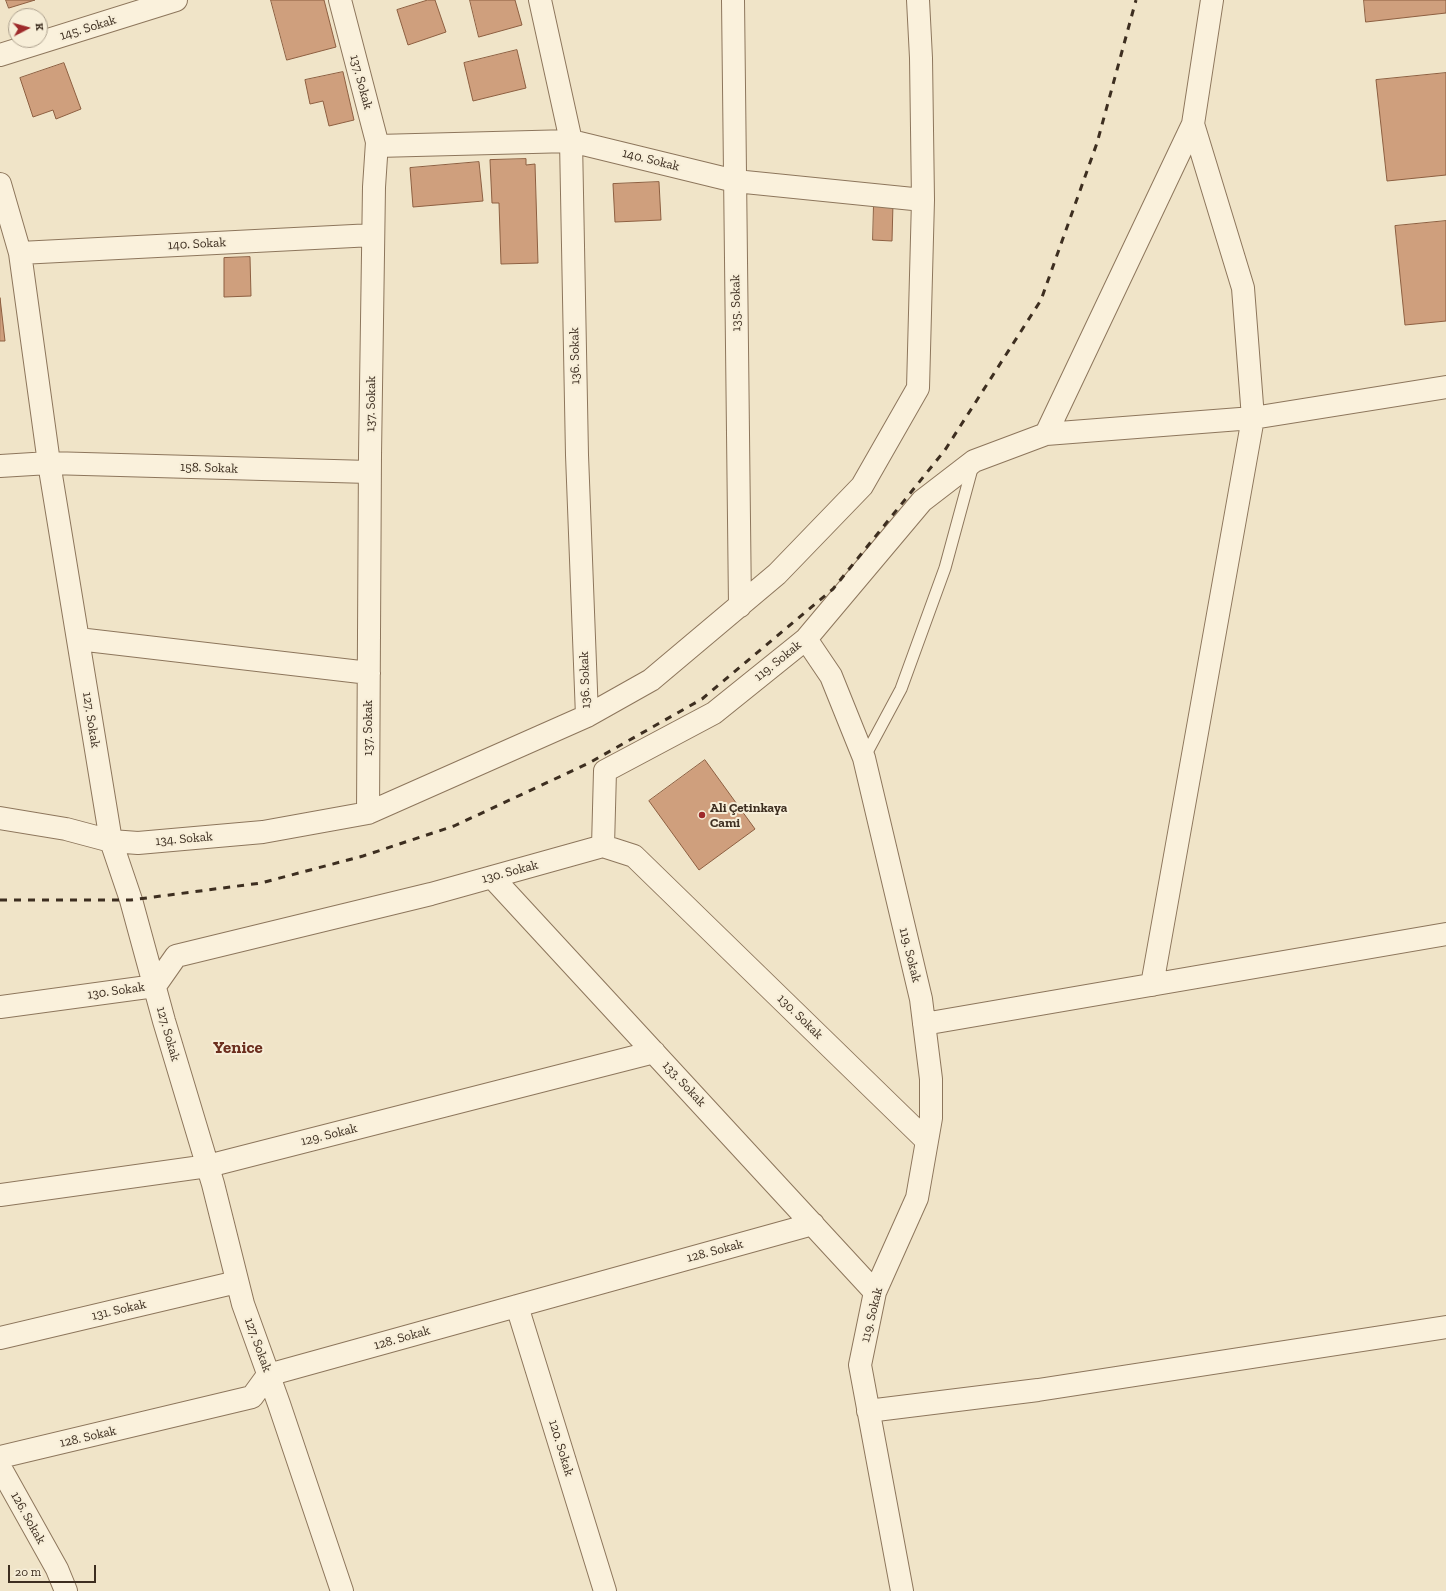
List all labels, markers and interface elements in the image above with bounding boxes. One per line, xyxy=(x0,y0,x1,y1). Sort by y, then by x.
north arrow xyxy=(8,8,48,48)
street label: 145. Sokak xyxy=(58,12,118,44)
text: K xyxy=(33,22,46,31)
street label: 137. Sokak xyxy=(346,53,376,111)
street label: 140. Sokak xyxy=(621,145,681,175)
street label: 140. Sokak xyxy=(167,235,227,253)
street label: 135. Sokak xyxy=(728,274,744,332)
street label: 136. Sokak xyxy=(567,327,583,385)
street label: 137. Sokak xyxy=(363,376,379,432)
street label: 158. Sokak xyxy=(180,459,238,477)
street label: 119. Sokak xyxy=(751,637,805,685)
street label: 136. Sokak xyxy=(576,651,594,709)
street label: 127. Sokak xyxy=(79,691,103,749)
street label: 137. Sokak xyxy=(360,700,376,756)
place label: Ali Çetinkaya Cami xyxy=(710,800,787,831)
marker: Ali Çetinkaya Cami xyxy=(697,810,707,820)
street label: 134. Sokak xyxy=(155,829,213,849)
street label: 130. Sokak xyxy=(480,857,540,887)
street label: 119. Sokak xyxy=(896,926,924,984)
street label: 130. Sokak xyxy=(86,979,146,1003)
street label: 130. Sokak xyxy=(774,991,826,1043)
street label: 127. Sokak xyxy=(153,1005,183,1063)
district label: Yenice xyxy=(213,1038,263,1058)
street label: 133. Sokak xyxy=(659,1058,709,1110)
street label: 129. Sokak xyxy=(299,1120,359,1150)
street label: 128. Sokak xyxy=(685,1236,745,1266)
street label: 119. Sokak xyxy=(858,1286,886,1344)
street label: 131. Sokak xyxy=(90,1296,148,1324)
street label: 127. Sokak xyxy=(241,1316,275,1374)
street label: 128. Sokak xyxy=(372,1323,432,1353)
street label: 120. Sokak xyxy=(545,1418,577,1478)
street label: 128. Sokak xyxy=(58,1423,118,1451)
street label: 126. Sokak xyxy=(7,1489,49,1547)
scale bar xyxy=(10,1557,98,1583)
text: 20 m xyxy=(15,1565,41,1579)

